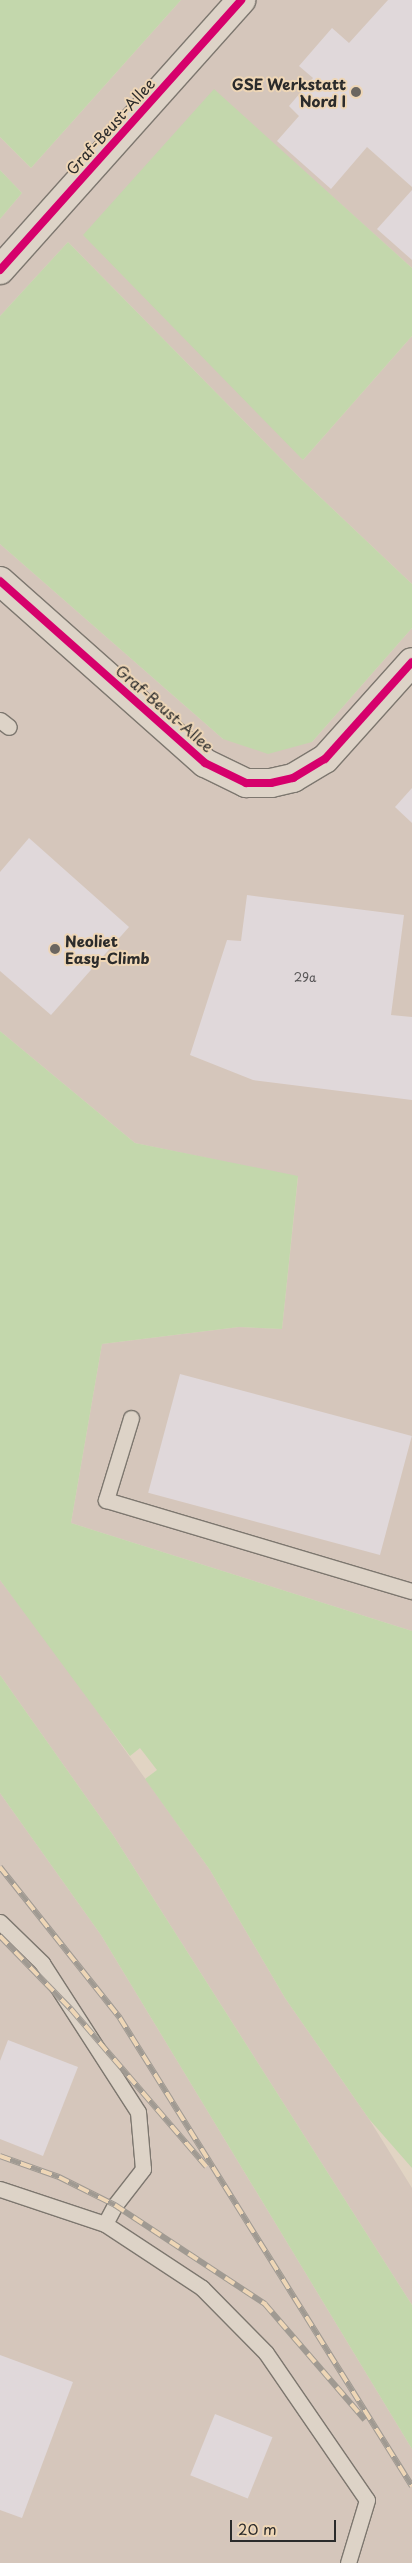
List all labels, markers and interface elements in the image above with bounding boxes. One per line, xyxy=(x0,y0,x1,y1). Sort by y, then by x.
street label: Graf-Beust-Allee xyxy=(62,74,158,178)
place label: GSE Werkstatt Nord I xyxy=(232,74,346,109)
marker: GSE Werkstatt Nord I xyxy=(350,86,362,98)
street label: Graf-Beust-Allee xyxy=(113,661,217,755)
place label: Neoliet Easy-Climb xyxy=(65,931,150,966)
marker: Neoliet Easy-Climb xyxy=(49,943,61,955)
house number: 29a xyxy=(294,971,316,985)
scale bar xyxy=(232,2510,338,2542)
text: 20 m xyxy=(238,2517,277,2540)

